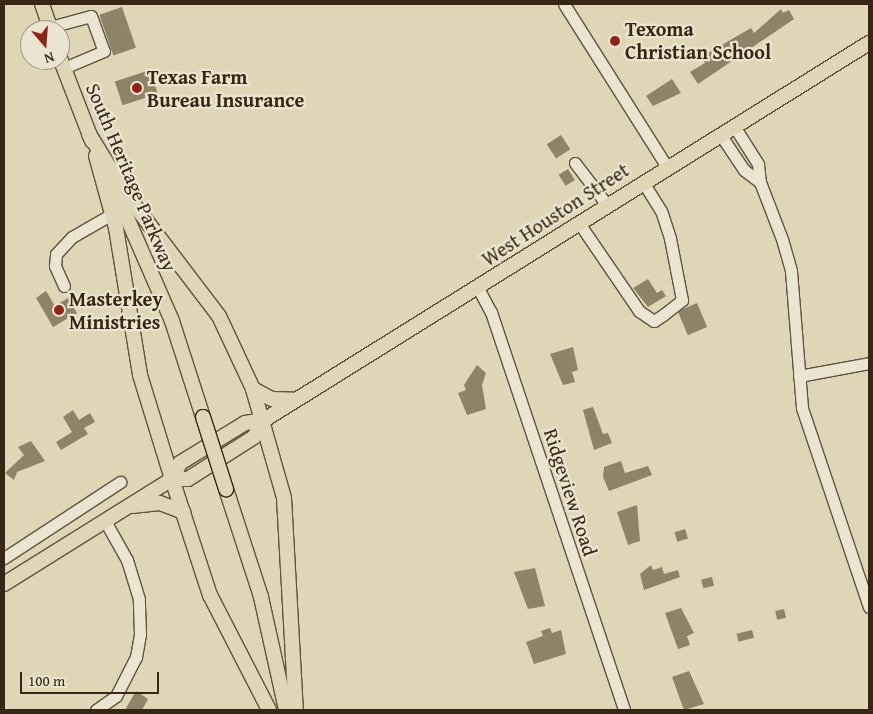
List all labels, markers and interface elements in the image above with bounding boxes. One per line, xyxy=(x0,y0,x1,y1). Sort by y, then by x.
place label: Texoma Christian School xyxy=(625,17,771,64)
north arrow xyxy=(20,20,70,70)
marker: Texoma Christian School xyxy=(609,35,621,47)
text: N xyxy=(42,47,57,69)
place label: Texas Farm Bureau Insurance xyxy=(147,64,304,111)
street label: South Heritage Parkway xyxy=(81,79,183,275)
marker: Texas Farm Bureau Insurance xyxy=(131,82,143,94)
street label: West Houston Street xyxy=(477,157,633,271)
place label: Masterkey Ministries xyxy=(69,286,163,333)
marker: Masterkey Ministries xyxy=(53,304,65,316)
street label: Ridgeview Road xyxy=(539,425,603,559)
scale bar xyxy=(22,662,161,694)
text: 100 m xyxy=(28,670,65,691)

